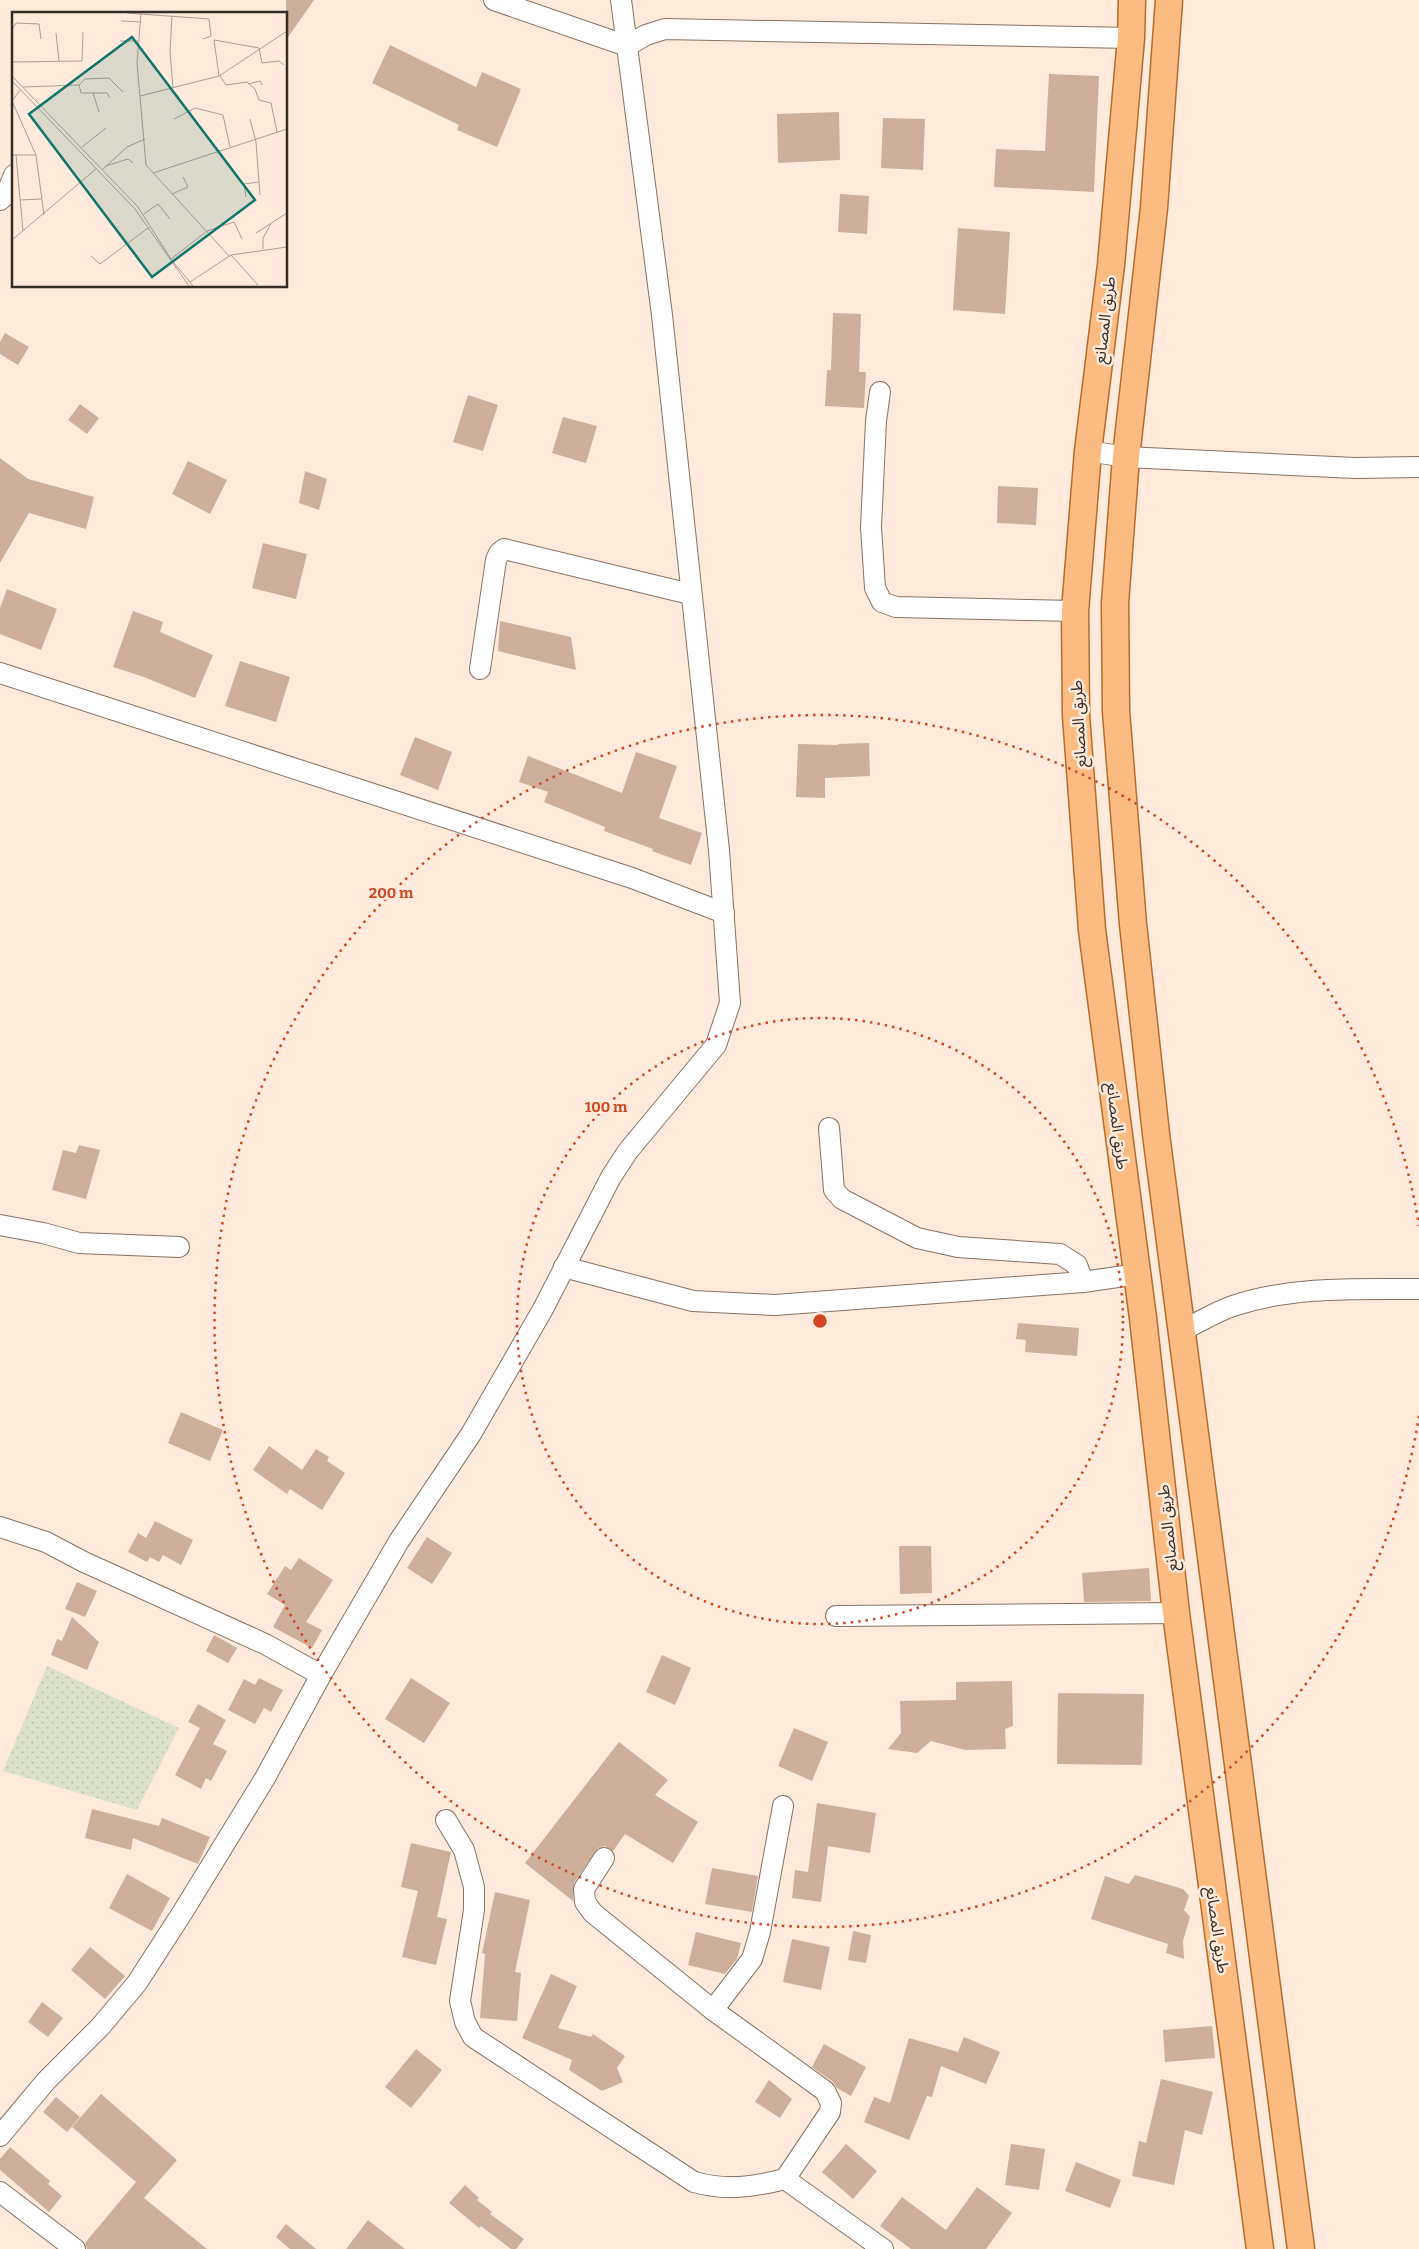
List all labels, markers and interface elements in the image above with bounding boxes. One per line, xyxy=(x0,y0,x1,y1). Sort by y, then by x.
inset map xyxy=(12,12,288,288)
street label: طريق المصانع xyxy=(1090,275,1122,365)
street label: طريق المصانع xyxy=(1067,679,1093,768)
text: 200 m xyxy=(369,884,414,902)
street label: طريق المصانع xyxy=(1100,1081,1132,1171)
text: 100 m xyxy=(585,1098,628,1116)
centre of rings xyxy=(811,1312,829,1330)
street label: طريق المصانع xyxy=(1153,1483,1185,1572)
street label: طريق المصانع xyxy=(1199,1885,1233,1975)

